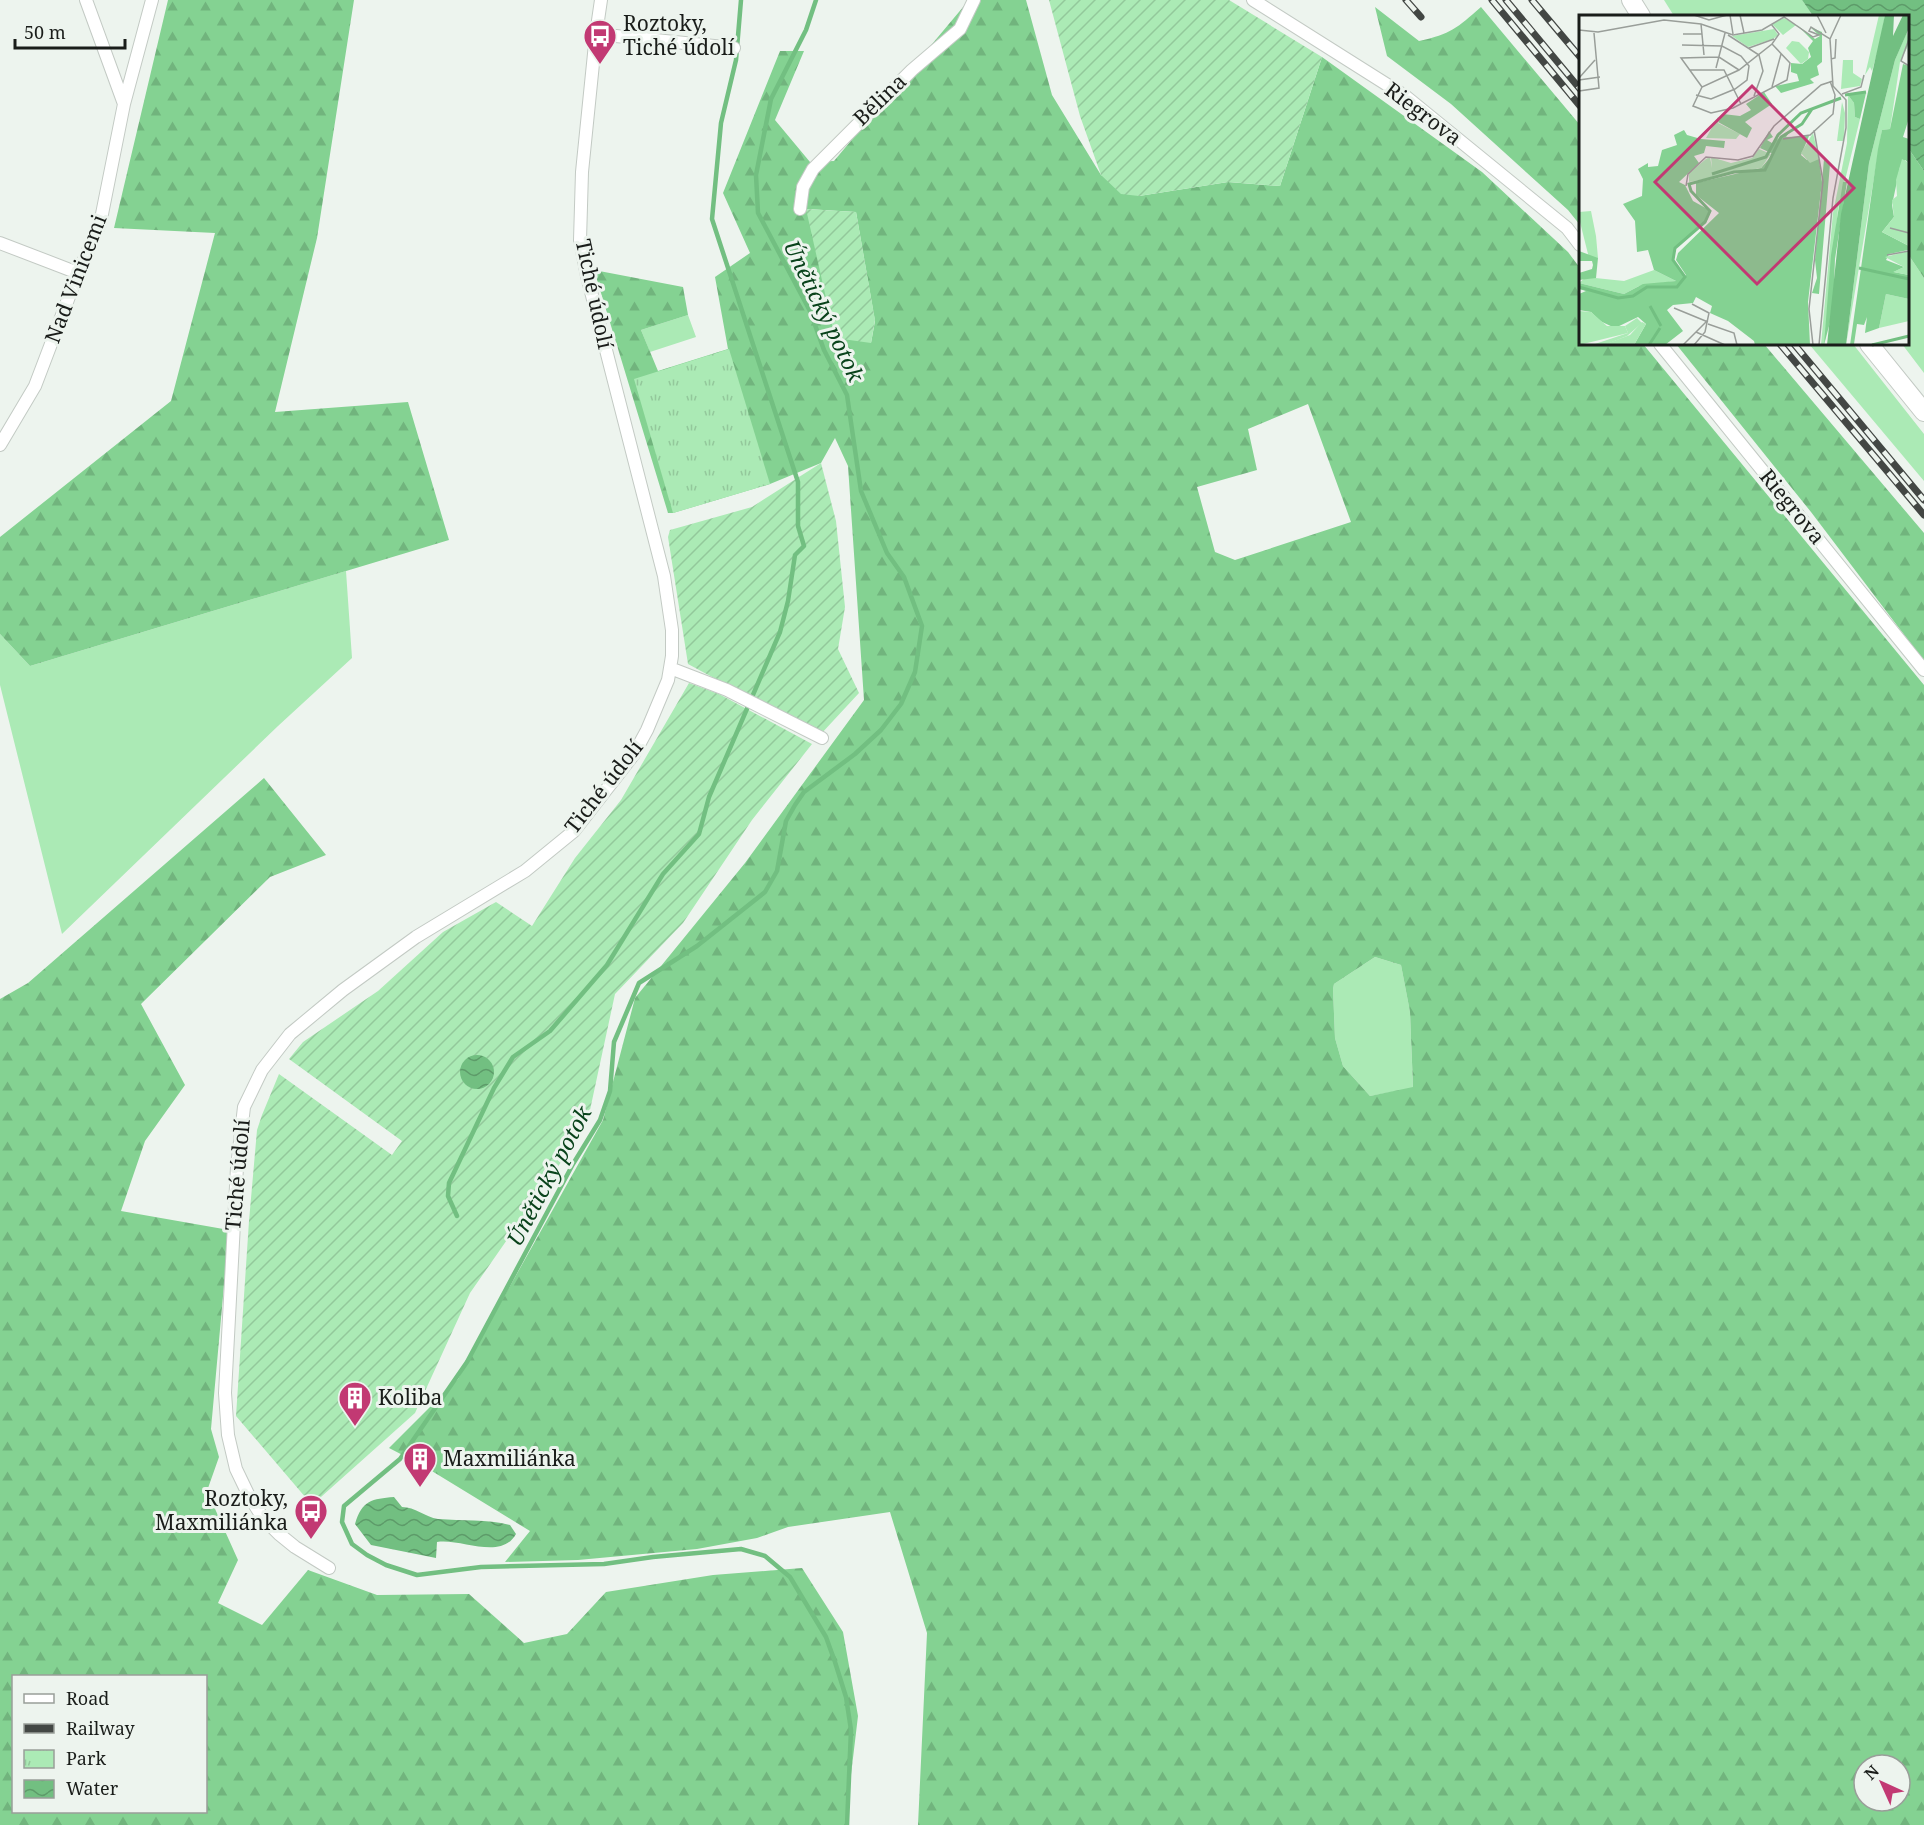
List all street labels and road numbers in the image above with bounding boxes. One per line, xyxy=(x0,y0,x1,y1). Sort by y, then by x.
street label: Bělina xyxy=(847,67,912,131)
street label: Riegrova xyxy=(1380,75,1468,151)
street label: Nad Vinicemi xyxy=(38,210,113,347)
street label: Tiché údolí xyxy=(570,236,620,352)
street label: Riegrova xyxy=(1754,463,1832,550)
street label: Tiché údolí xyxy=(558,734,649,839)
street label: Tiché údolí xyxy=(218,1118,256,1232)

